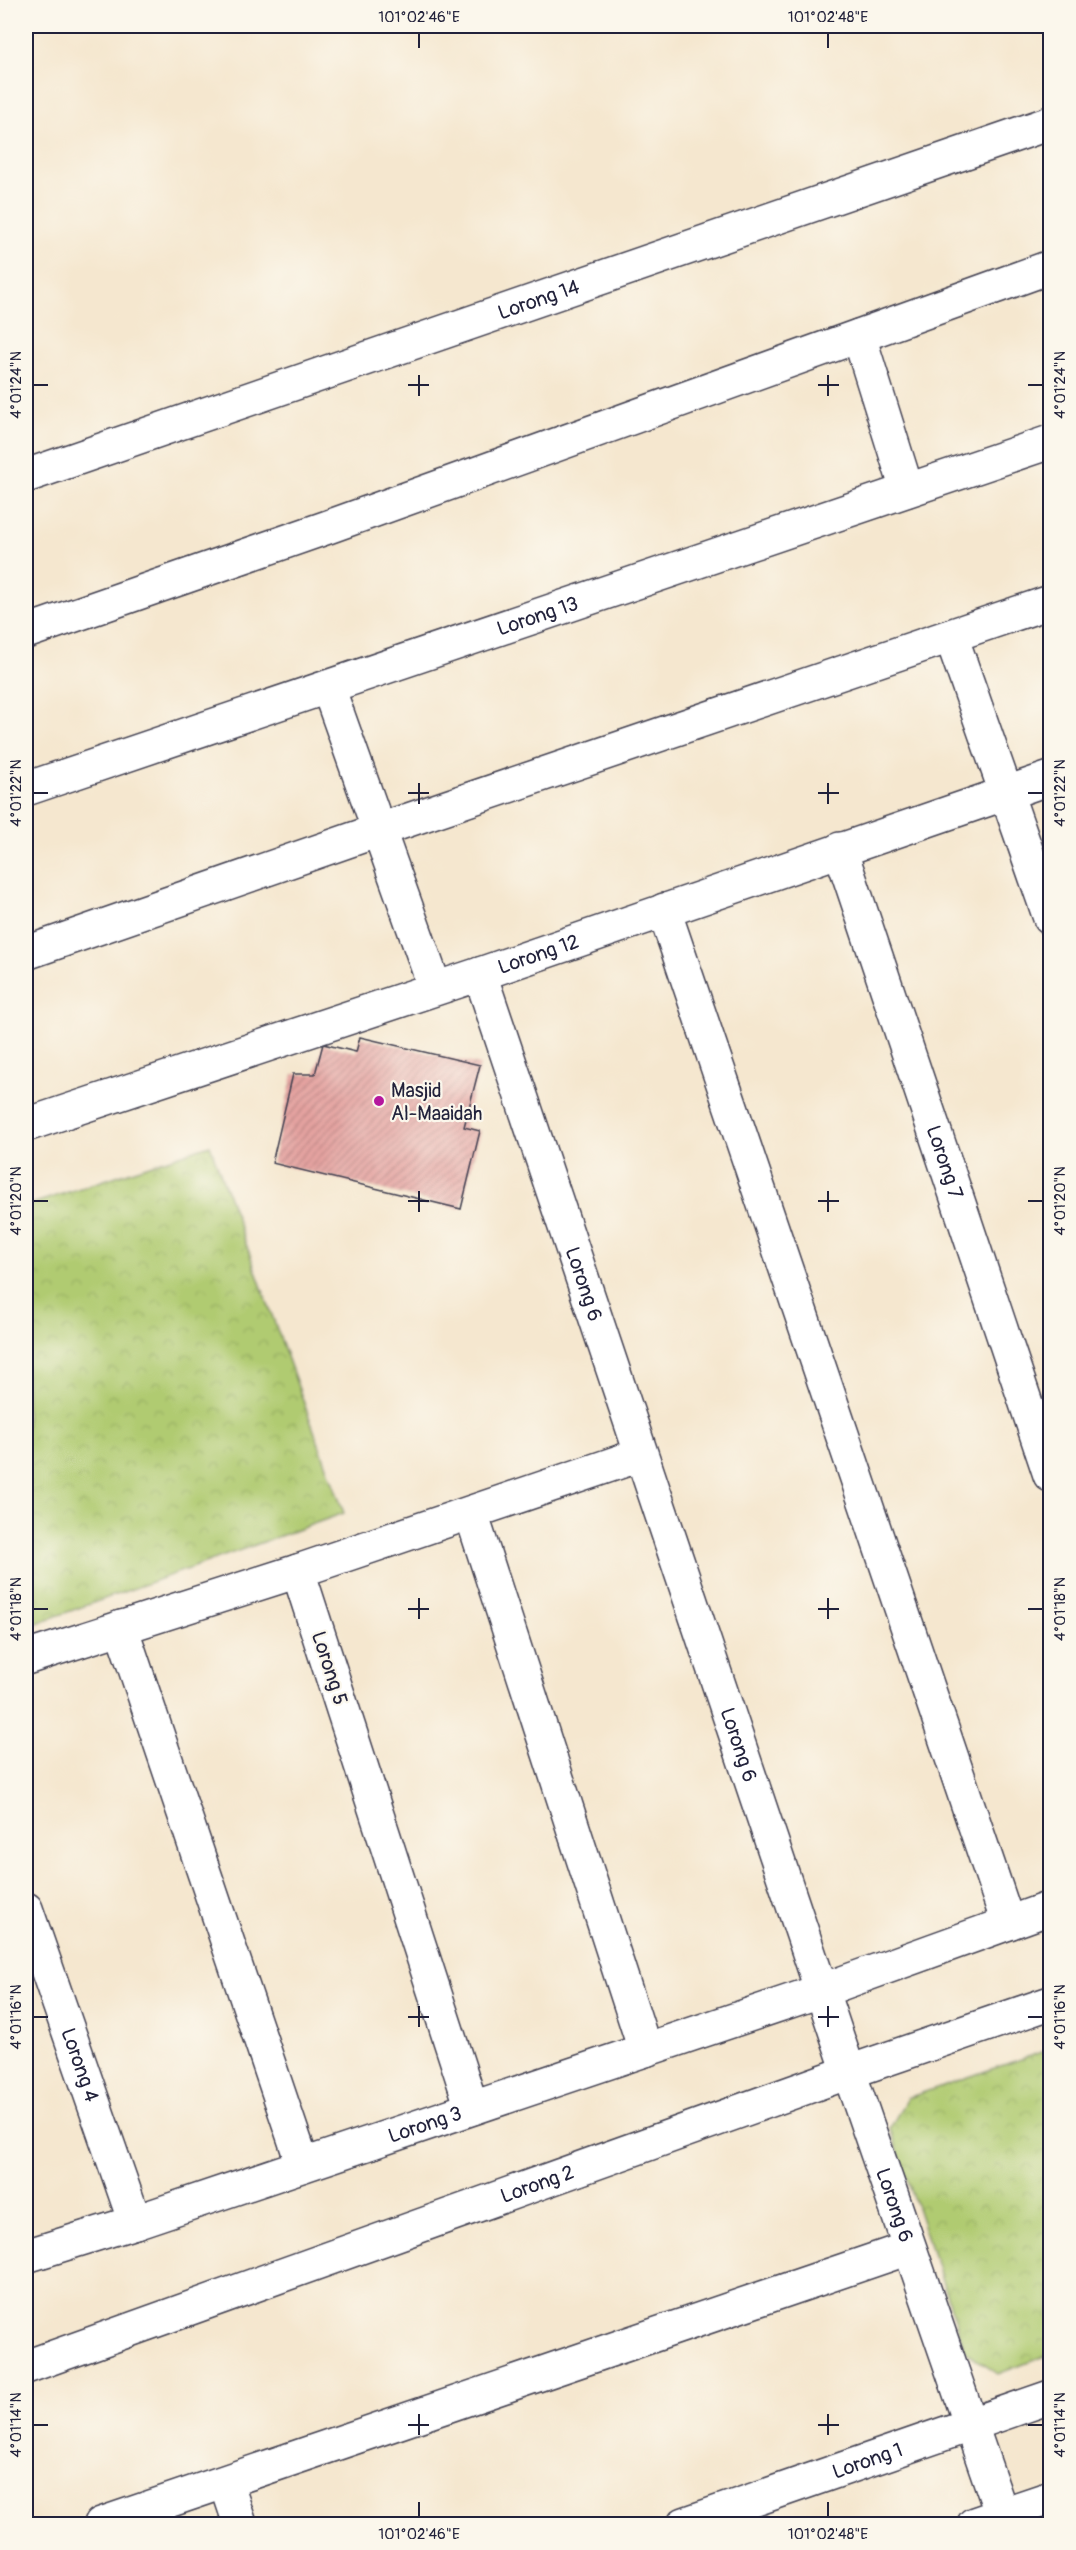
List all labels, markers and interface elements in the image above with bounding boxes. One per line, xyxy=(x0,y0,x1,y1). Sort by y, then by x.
text: 101°02'46"E xyxy=(378,8,460,27)
text: 101°02'48"E xyxy=(788,8,868,27)
street label: Lorong 14 xyxy=(495,274,583,325)
text: 4°01'24"N xyxy=(7,351,26,419)
text: 4°01'24"N xyxy=(1051,351,1070,419)
street label: Lorong 13 xyxy=(494,591,581,641)
text: 4°01'22"N xyxy=(7,759,26,827)
text: 4°01'22"N xyxy=(1051,759,1070,827)
street label: Lorong 12 xyxy=(495,929,582,980)
place label: Masjid Al-Maaidah xyxy=(391,1078,482,1126)
marker: Masjid Al-Maaidah xyxy=(372,1094,386,1108)
street label: Lorong 7 xyxy=(921,1122,968,1202)
text: 4°01'20"N xyxy=(7,1166,26,1236)
text: 4°01'20"N xyxy=(1051,1166,1070,1236)
street label: Lorong 6 xyxy=(560,1244,608,1324)
text: 4°01'18"N xyxy=(7,1577,26,1641)
text: 4°01'18"N xyxy=(1051,1577,1070,1641)
street label: Lorong 5 xyxy=(306,1628,353,1708)
street label: Lorong 6 xyxy=(714,1704,763,1785)
text: 4°01'16"N xyxy=(7,1984,26,2050)
text: 4°01'16"N xyxy=(1051,1984,1070,2050)
street label: Lorong 4 xyxy=(55,2025,104,2106)
street label: Lorong 3 xyxy=(385,2101,465,2149)
street label: Lorong 2 xyxy=(497,2160,577,2209)
street label: Lorong 6 xyxy=(870,2165,919,2245)
text: 4°01'14"N xyxy=(7,2392,26,2458)
text: 4°01'14"N xyxy=(1051,2392,1070,2458)
street label: Lorong 1 xyxy=(829,2437,906,2485)
text: 101°02'46"E xyxy=(378,2525,460,2544)
text: 101°02'48"E xyxy=(788,2525,868,2544)

